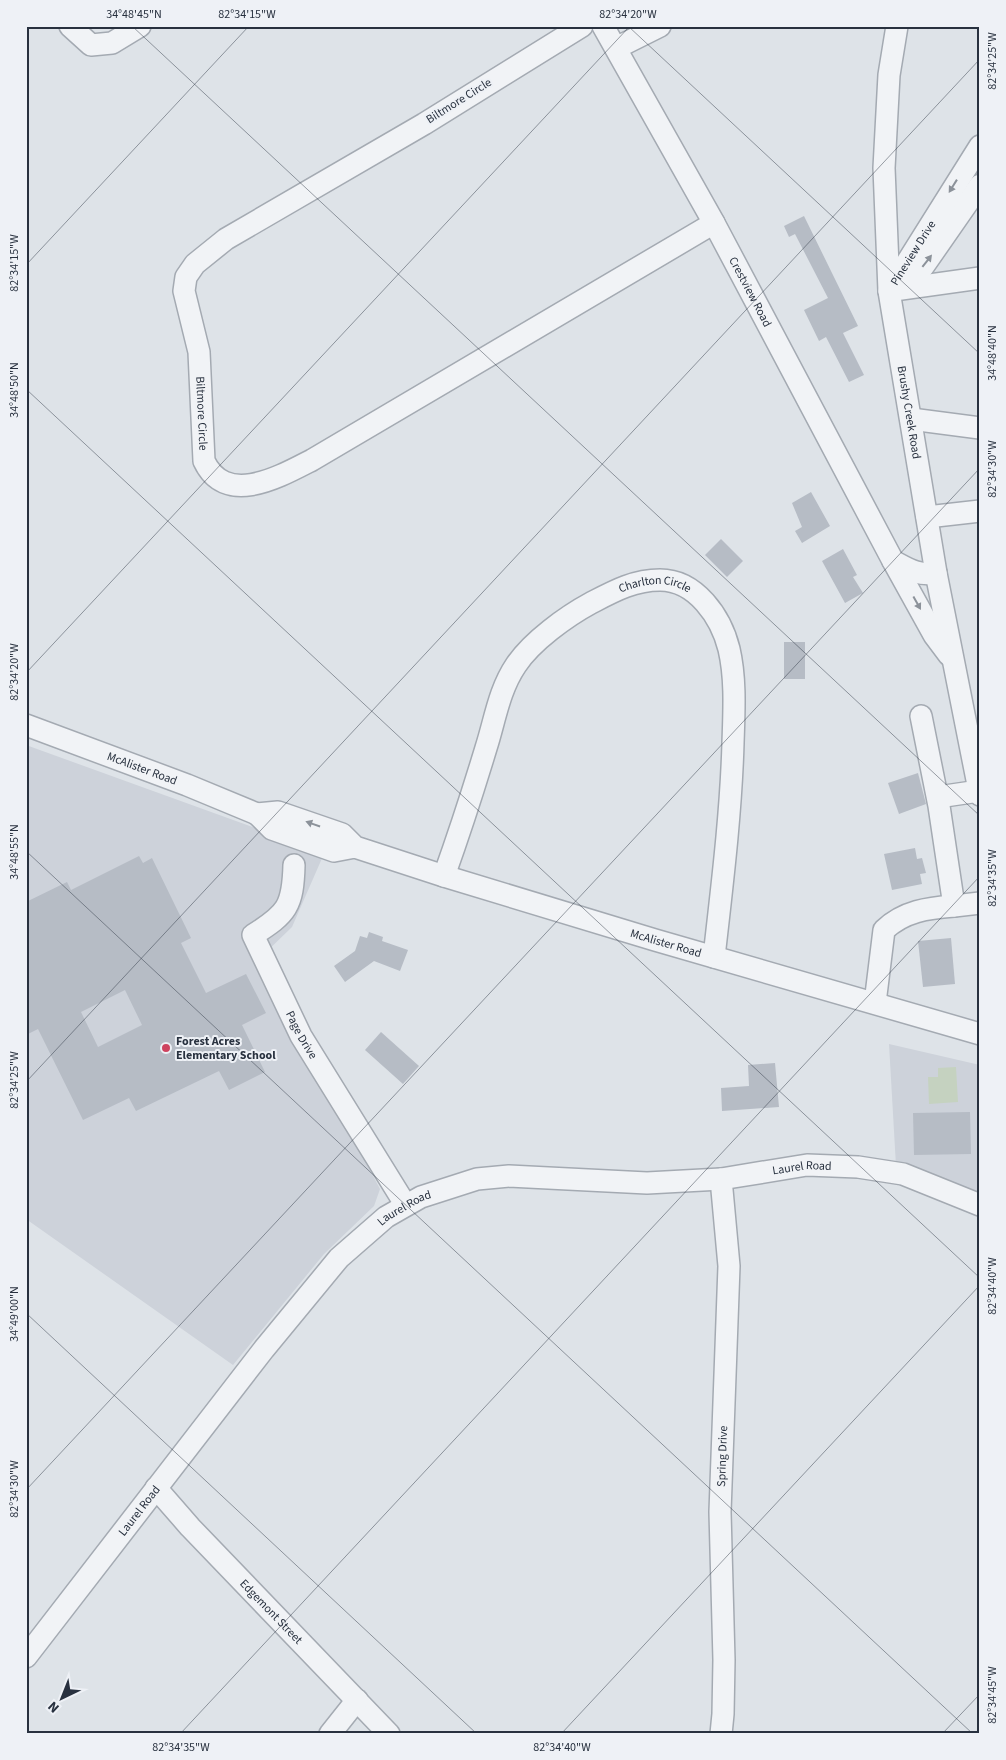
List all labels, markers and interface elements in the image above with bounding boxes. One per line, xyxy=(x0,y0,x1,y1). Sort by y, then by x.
text: 34°48'45"N xyxy=(106,6,162,23)
text: 82°34'15"W xyxy=(218,6,276,23)
text: 82°34'20"W xyxy=(599,6,657,23)
text: 82°34'25"W xyxy=(984,32,1001,90)
street label: Biltmore Circle xyxy=(423,74,495,128)
one-way arrow xyxy=(948,180,958,193)
street label: Pineview Drive xyxy=(886,217,940,289)
text: 82°34'15"W xyxy=(6,234,23,292)
street label: Crestview Road xyxy=(725,254,776,330)
one-way arrow xyxy=(922,255,933,268)
text: 34°48'40"N xyxy=(984,325,1001,381)
text: 34°48'50"N xyxy=(6,362,23,418)
street label: Brushy Creek Road xyxy=(893,365,925,460)
street label: Biltmore Circle xyxy=(192,376,212,451)
text: 82°34'30"W xyxy=(984,440,1001,498)
street label: Charlton Circle xyxy=(616,571,695,597)
one-way arrow xyxy=(912,597,921,610)
text: 82°34'20"W xyxy=(6,643,23,701)
street label: McAlister Road xyxy=(105,747,180,789)
one-way arrow xyxy=(305,820,320,828)
text: 34°48'55"N xyxy=(6,824,23,880)
text: 82°34'35"W xyxy=(984,849,1001,907)
street label: McAlister Road xyxy=(628,924,704,962)
street label: Page Drive xyxy=(282,1008,322,1062)
place label: Forest Acres Elementary School xyxy=(176,1033,276,1064)
marker: Forest Acres Elementary School xyxy=(160,1042,172,1054)
text: 82°34'25"W xyxy=(6,1051,23,1109)
street label: Laurel Road xyxy=(771,1156,832,1179)
street label: Laurel Road xyxy=(373,1186,433,1230)
text: 82°34'40"W xyxy=(984,1257,1001,1315)
text: 34°49'00"N xyxy=(6,1286,23,1342)
street label: Spring Drive xyxy=(712,1425,732,1487)
text: 82°34'30"W xyxy=(6,1460,23,1518)
street label: Laurel Road xyxy=(114,1482,164,1539)
street label: Edgemont Street xyxy=(236,1575,307,1648)
text: 82°34'45"W xyxy=(984,1666,1001,1724)
north arrow xyxy=(38,1672,88,1722)
text: N xyxy=(44,1696,64,1717)
text: 82°34'35"W xyxy=(152,1739,210,1756)
text: 82°34'40"W xyxy=(533,1739,591,1756)

